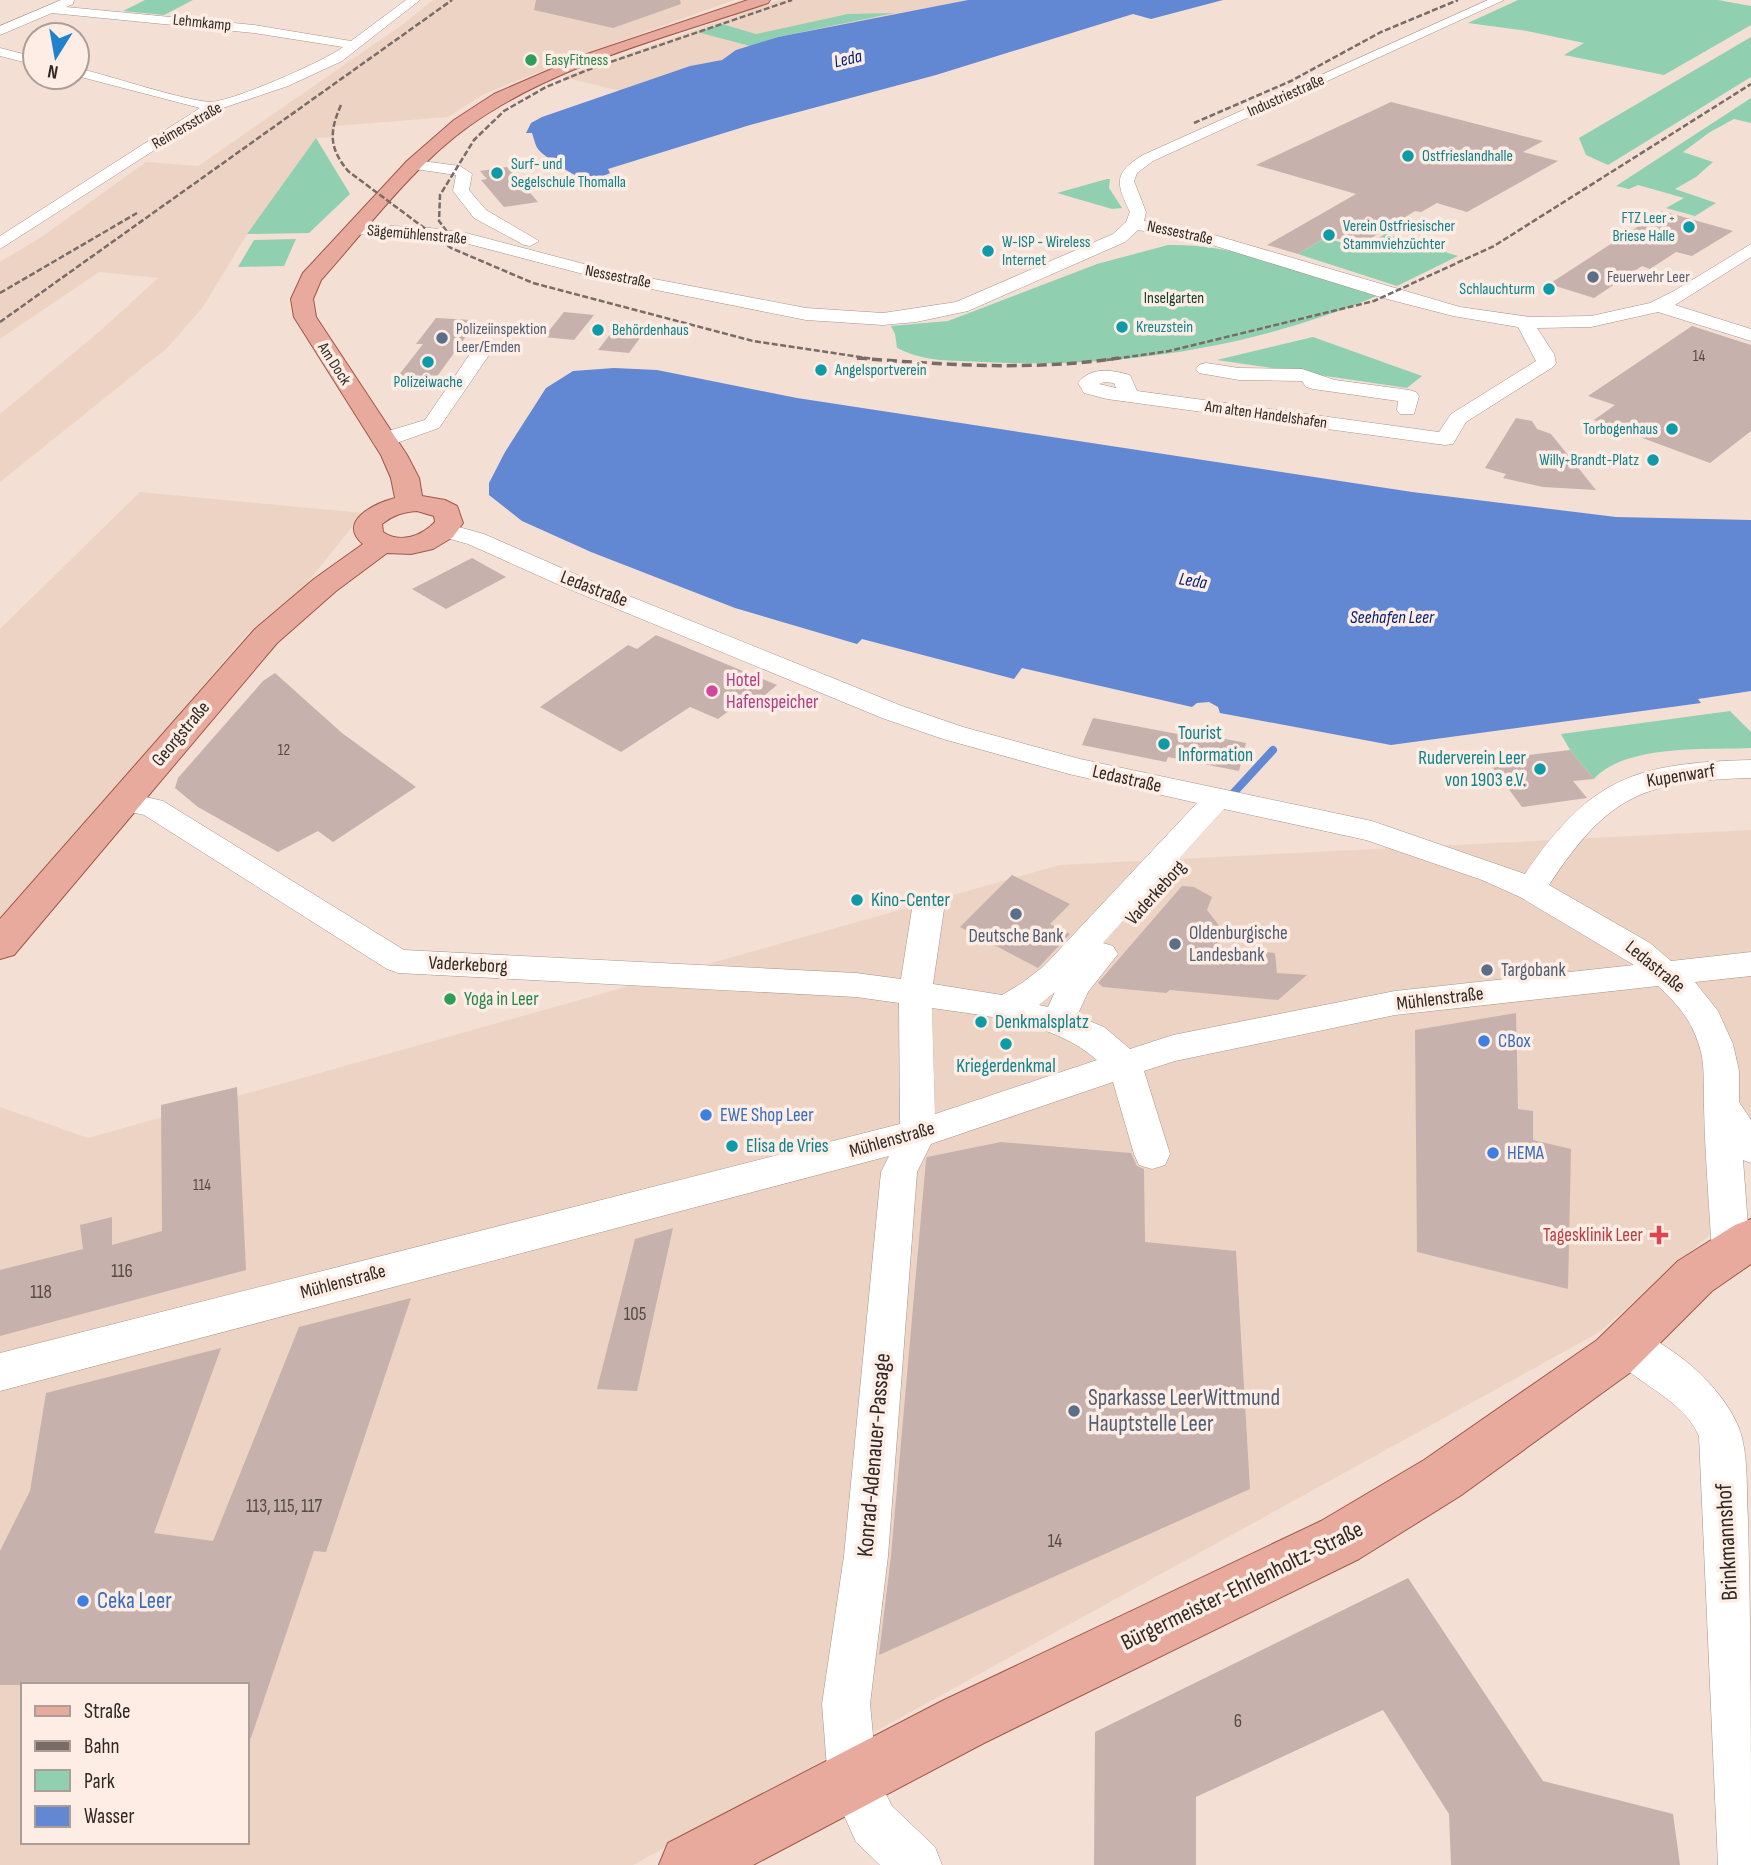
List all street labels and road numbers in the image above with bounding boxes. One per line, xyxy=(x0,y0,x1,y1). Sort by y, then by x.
street label: Lehmkamp xyxy=(172,10,232,36)
street label: Industriestraße xyxy=(1245,71,1327,121)
street label: Reimersstraße xyxy=(149,98,225,154)
street label: Nessestraße xyxy=(1145,217,1215,249)
street label: Sägemühlenstraße xyxy=(366,221,468,249)
street label: Nessestraße xyxy=(583,261,653,293)
street label: Am Dock xyxy=(313,338,355,389)
street label: Am alten Handelshafen xyxy=(1203,397,1328,433)
street label: Ledastraße xyxy=(557,566,631,612)
street label: Georgstraße xyxy=(147,697,215,771)
street label: Kupenwarf xyxy=(1645,759,1717,793)
street label: Ledastraße xyxy=(1090,760,1164,798)
street label: Vaderkeborg xyxy=(1121,856,1191,930)
street label: Ledastraße xyxy=(1620,936,1690,998)
street label: Vaderkeborg xyxy=(428,951,509,979)
street label: Mühlenstraße xyxy=(1395,982,1485,1016)
street label: Mühlenstraße xyxy=(847,1117,937,1163)
street label: Mühlenstraße xyxy=(298,1260,388,1304)
street label: Konrad-Adenauer-Passage xyxy=(851,1352,897,1558)
street label: Brinkmannshof xyxy=(1710,1482,1744,1601)
street label: Bürgermeister-Ehrlenholtz-Straße xyxy=(1116,1515,1368,1657)

